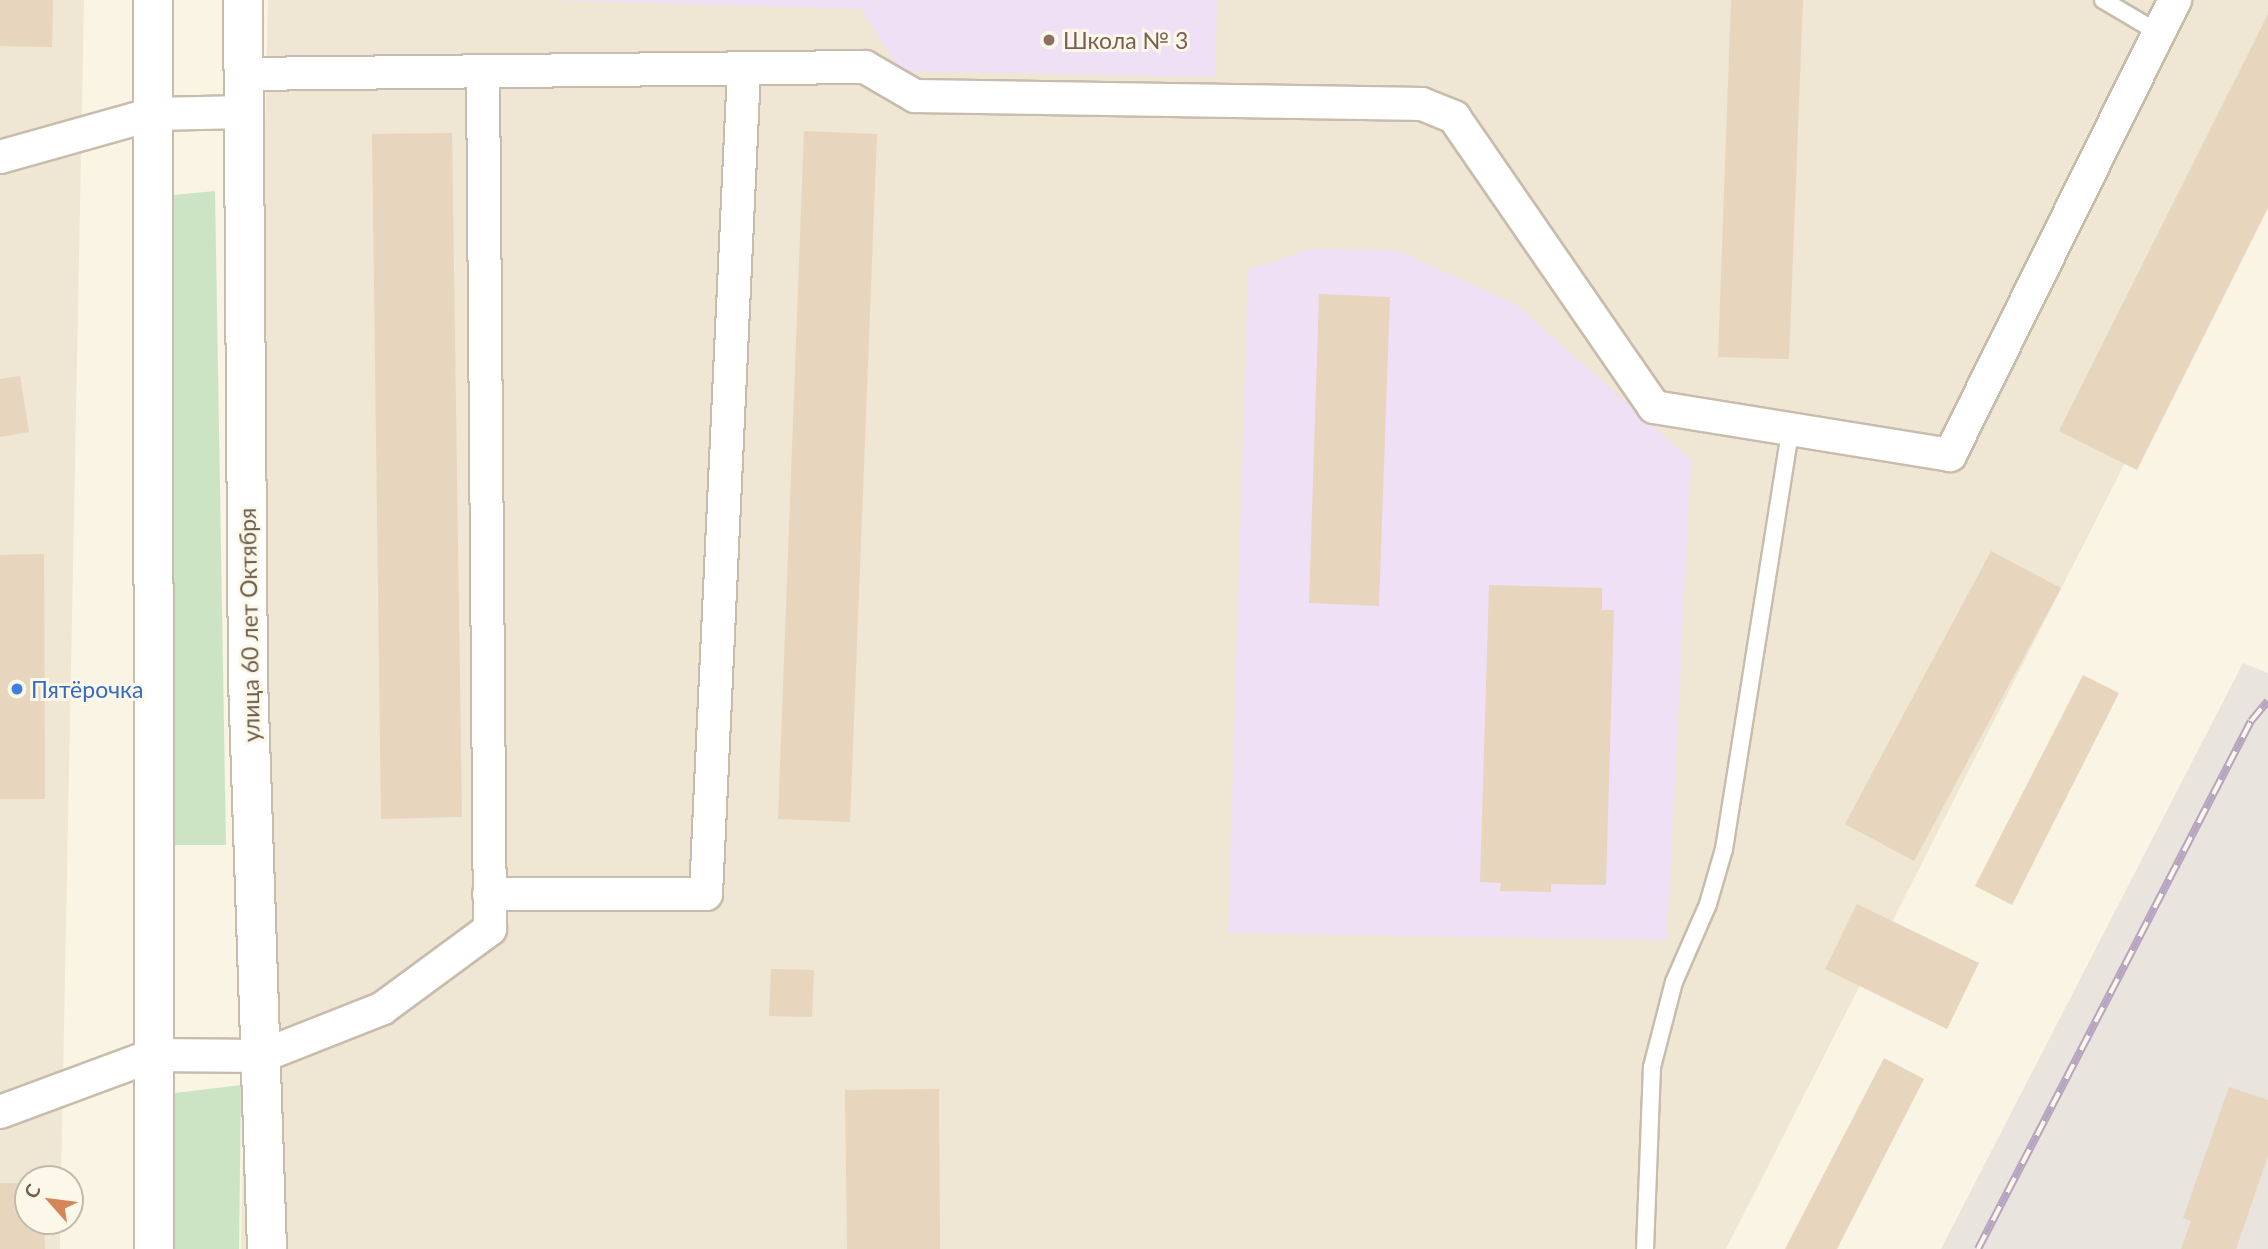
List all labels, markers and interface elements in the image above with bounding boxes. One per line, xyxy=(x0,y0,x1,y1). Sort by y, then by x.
place label: Школа № 3 xyxy=(1063,26,1188,54)
marker: Школа № 3 xyxy=(1041,32,1057,48)
street label: улица 60 лет Октября xyxy=(233,508,265,742)
place label: Пятёрочка xyxy=(31,675,143,703)
marker: Пятёрочка xyxy=(9,681,25,697)
north arrow xyxy=(14,1165,84,1235)
text: С xyxy=(19,1180,45,1202)

